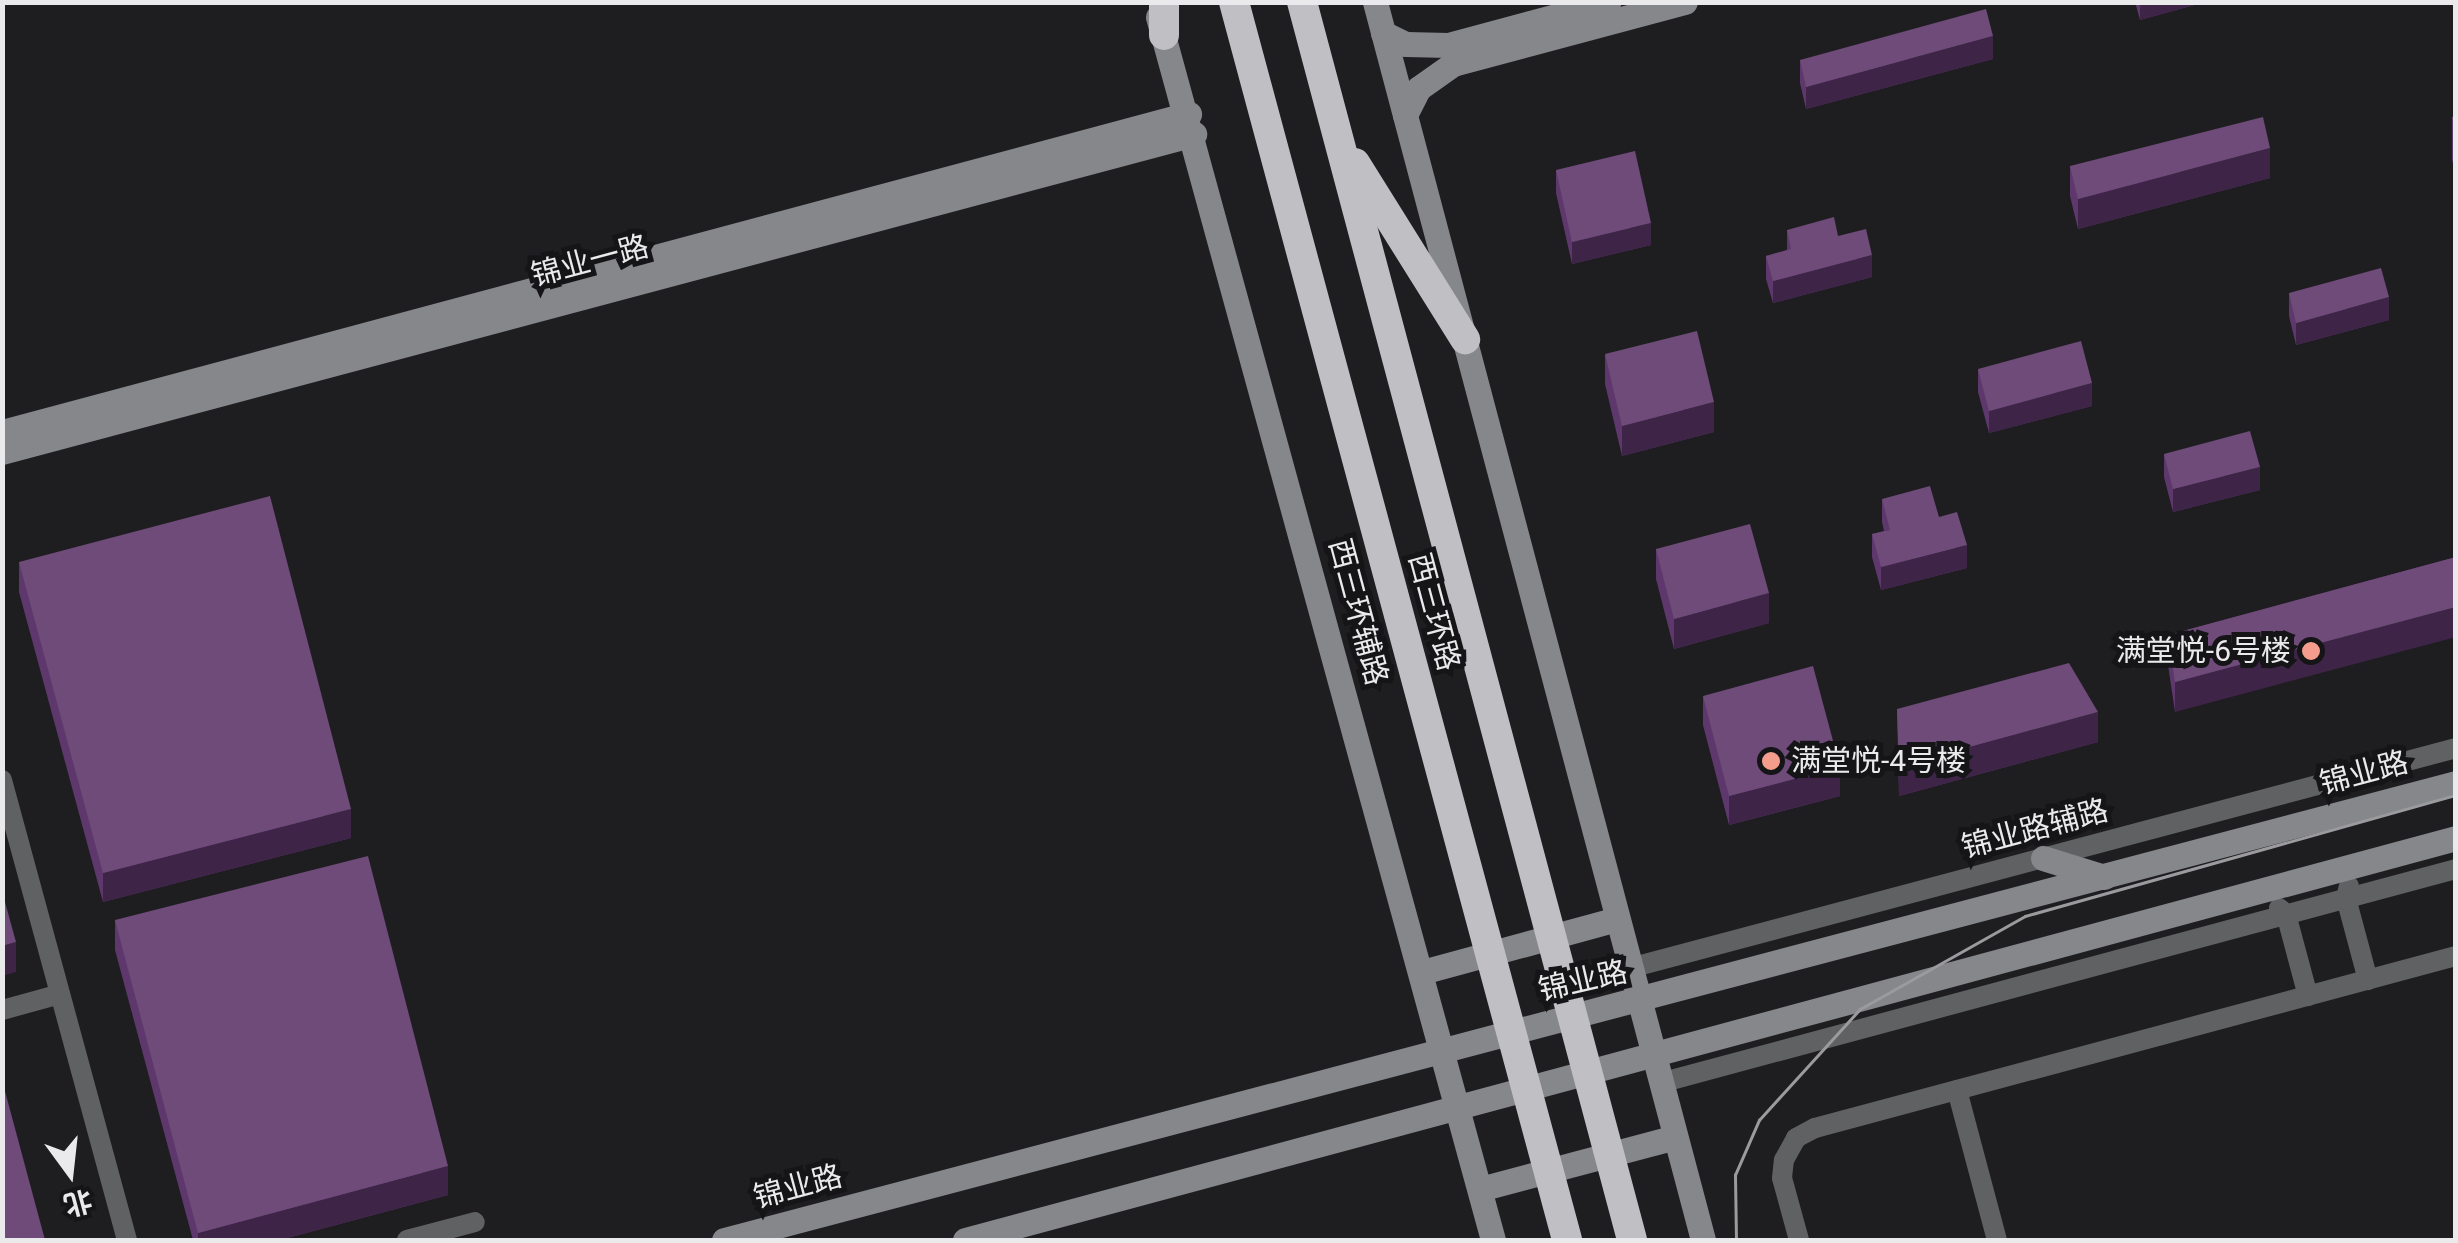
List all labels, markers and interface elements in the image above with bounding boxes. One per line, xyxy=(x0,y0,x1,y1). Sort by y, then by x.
street label: 锦业一路 xyxy=(527,228,653,294)
street label: 西三环辅路 xyxy=(1321,535,1395,689)
street label: 西三环路 xyxy=(1401,549,1467,675)
place label: 满堂悦-6号楼 xyxy=(2116,633,2291,669)
marker: 满堂悦-6号楼 xyxy=(2300,640,2322,662)
place label: 满堂悦-4号楼 xyxy=(1791,743,1966,779)
street label: 锦业路 xyxy=(2316,744,2412,802)
marker: 满堂悦-4号楼 xyxy=(1760,750,1782,772)
street label: 锦业路辅路 xyxy=(1958,792,2112,866)
street label: 锦业路 xyxy=(1535,953,1631,1009)
north arrow xyxy=(20,1123,120,1223)
street label: 锦业路 xyxy=(750,1158,846,1216)
text: 北 xyxy=(60,1183,96,1222)

